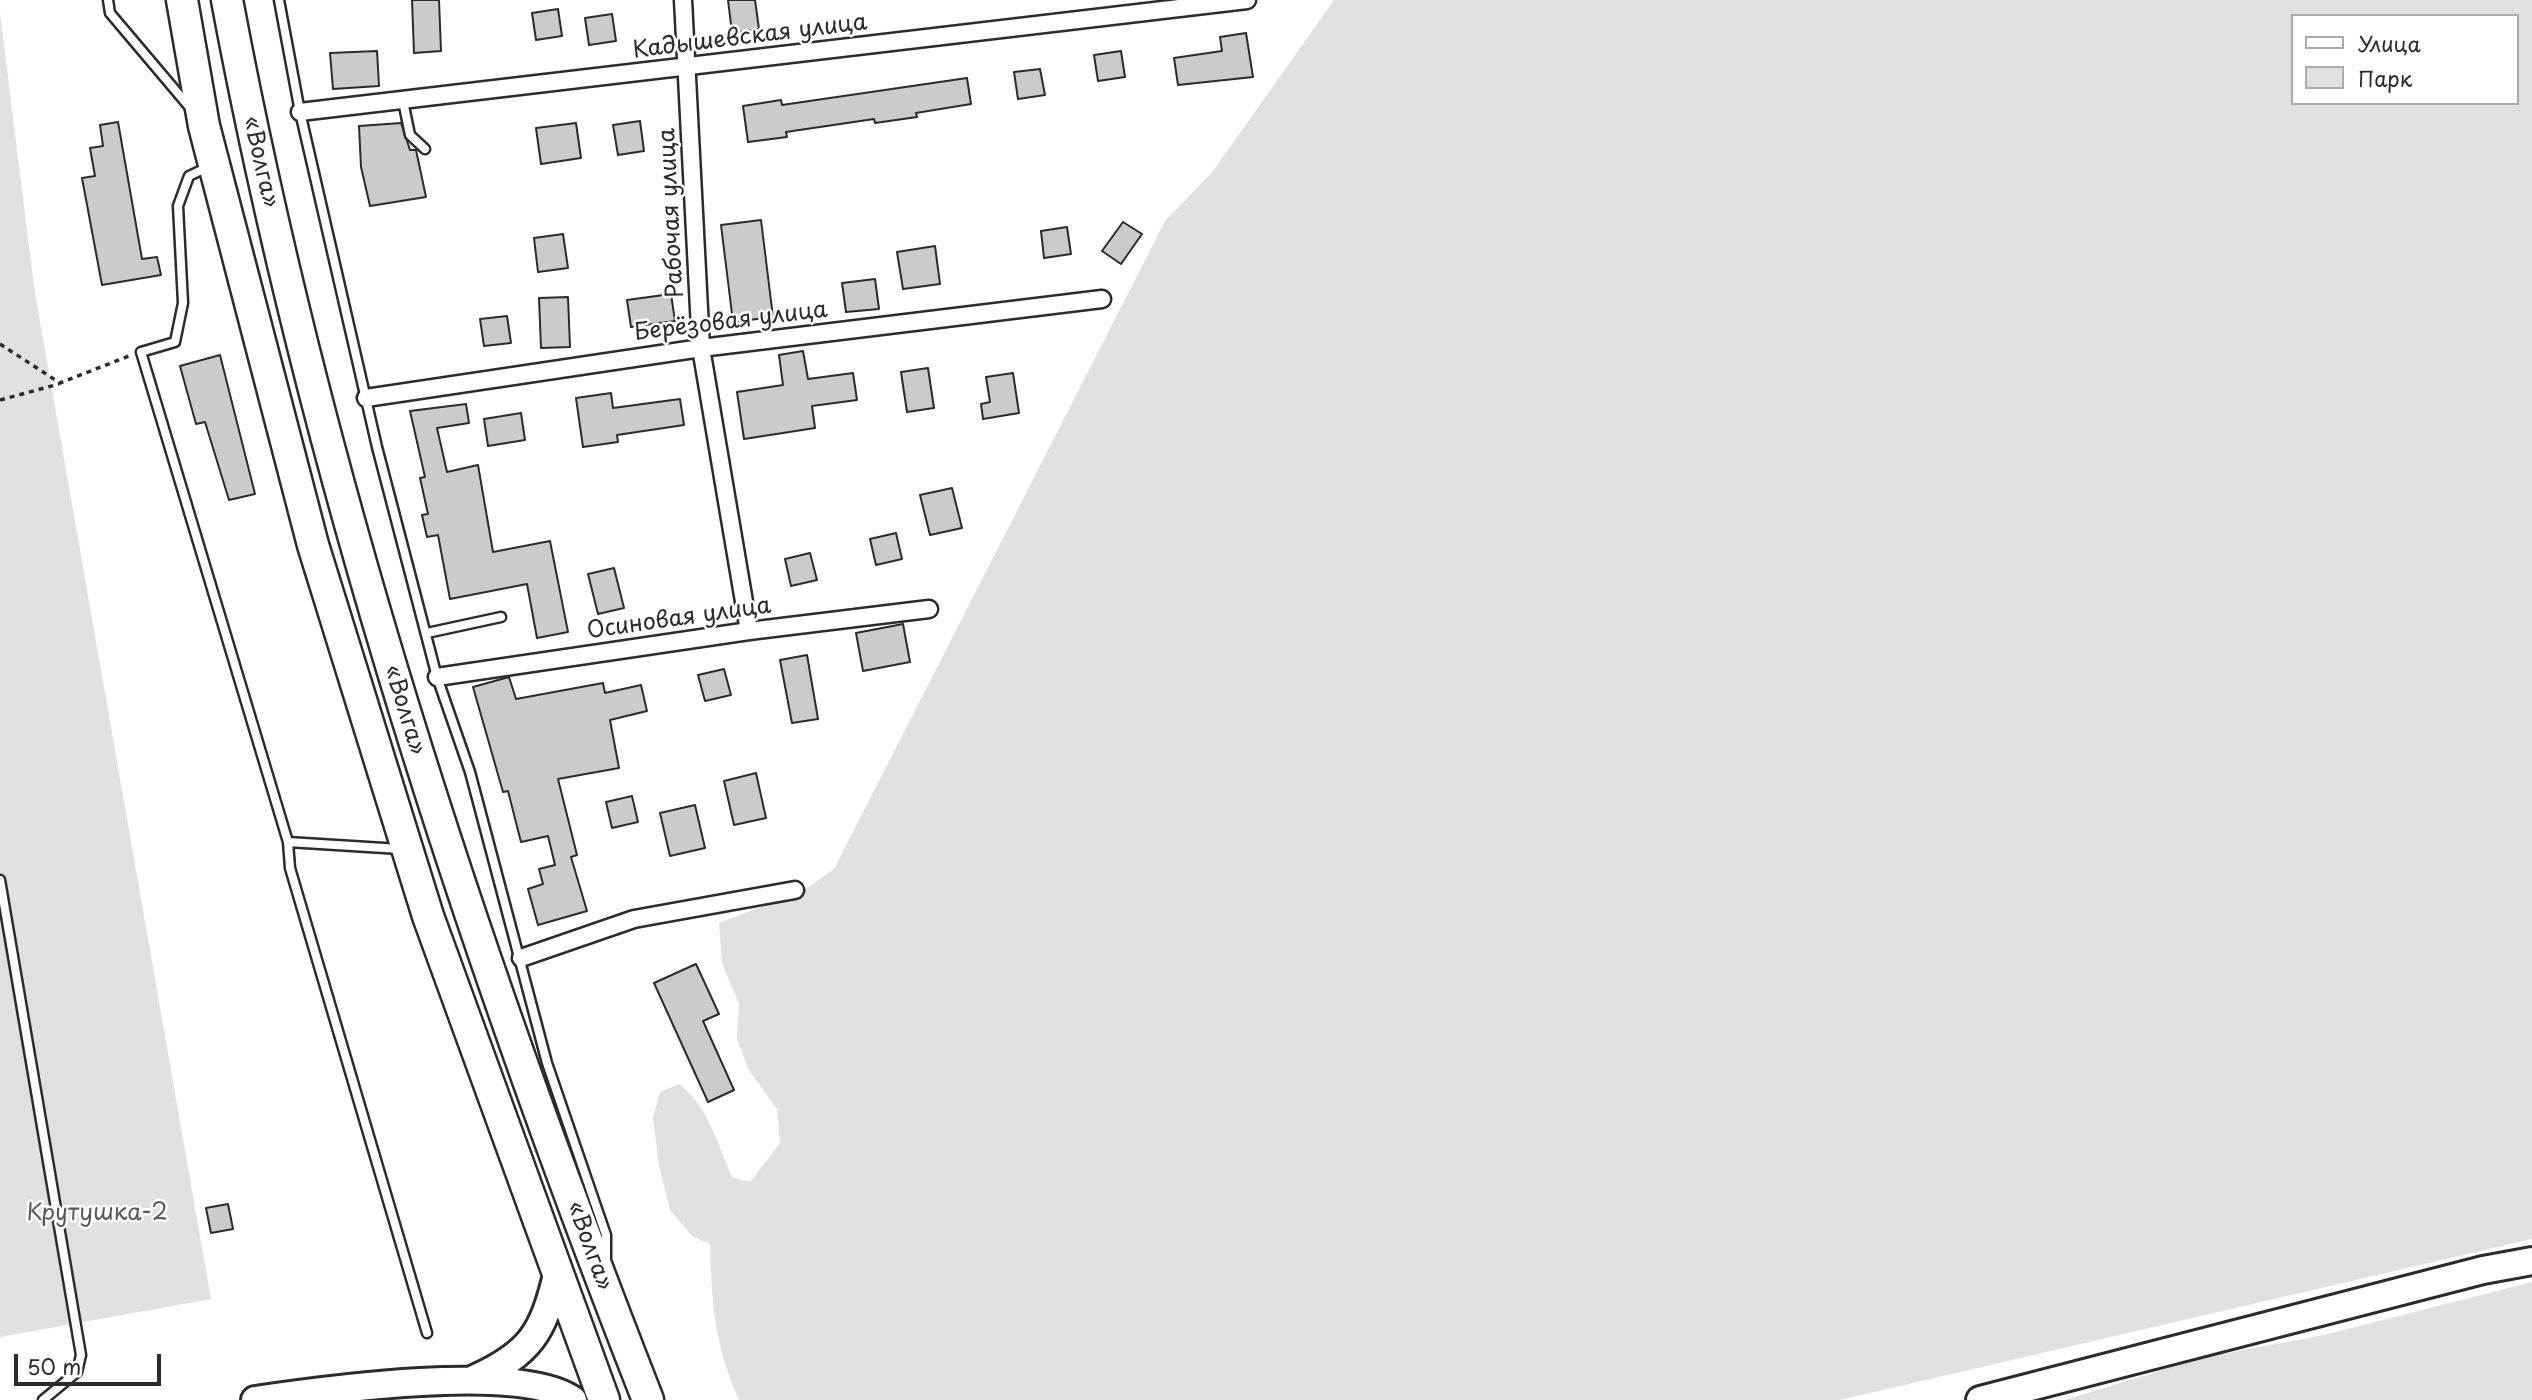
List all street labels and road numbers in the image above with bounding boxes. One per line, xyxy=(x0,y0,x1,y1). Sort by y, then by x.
street label: Кадышевская улица xyxy=(631,9,869,65)
street label: «Волга» xyxy=(236,114,284,210)
street label: Рабочая улица xyxy=(654,128,690,298)
street label: Берёзовая улица xyxy=(633,296,829,348)
street label: Осиновая улица xyxy=(585,592,773,646)
street label: «Волга» xyxy=(377,662,431,758)
street label: «Волга» xyxy=(560,1198,618,1294)

